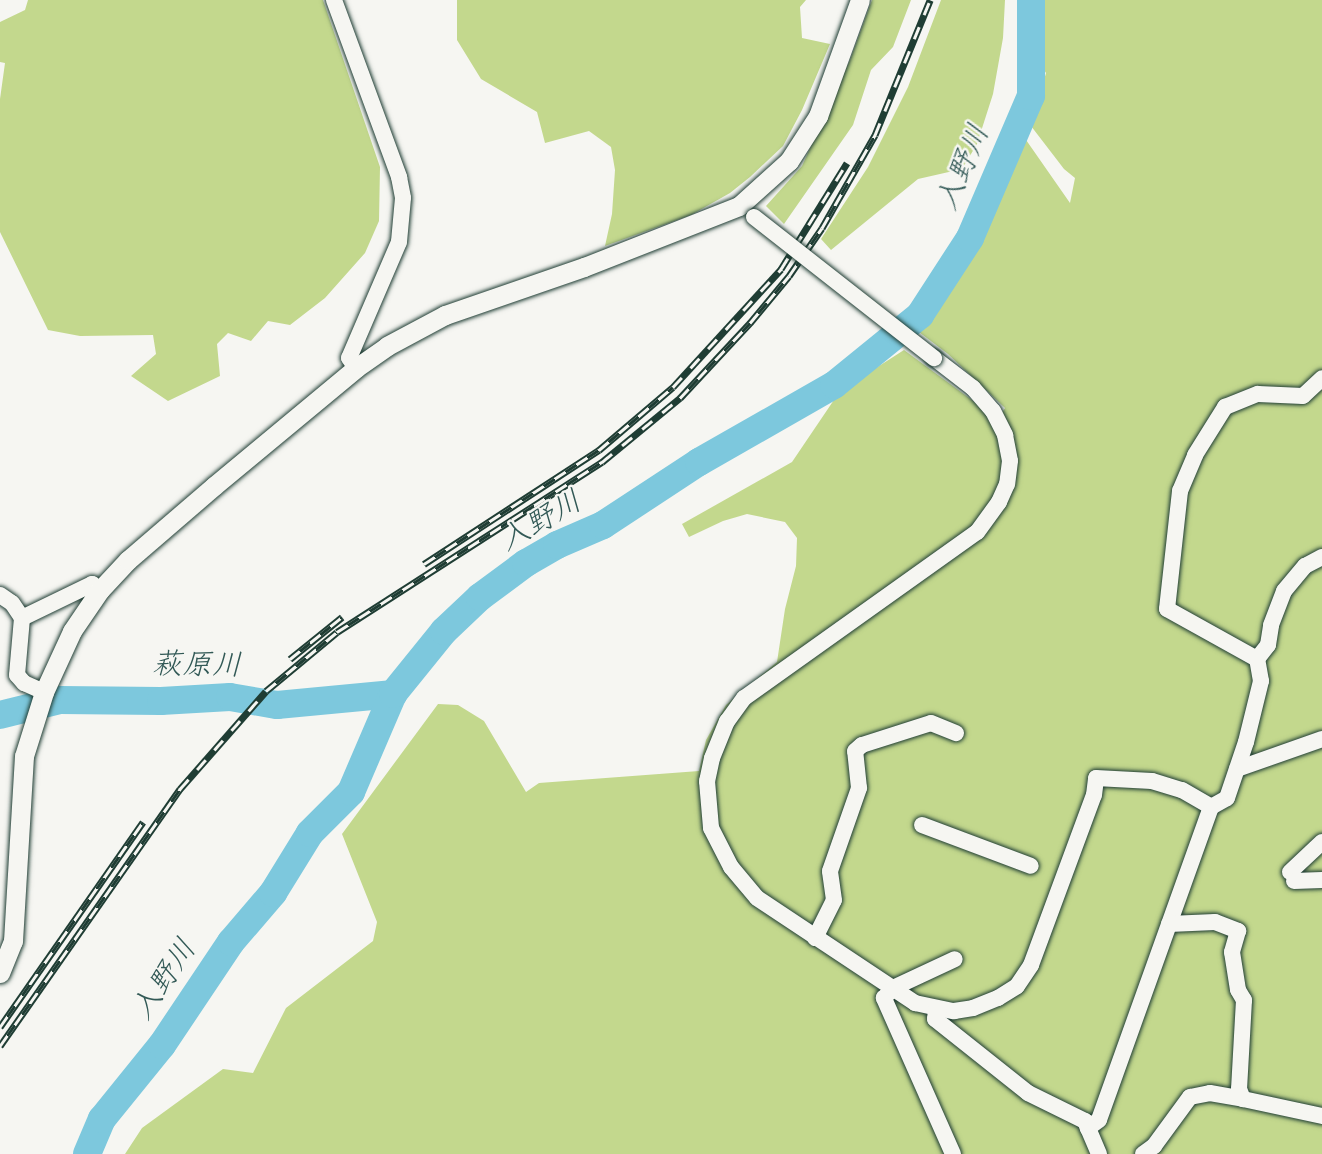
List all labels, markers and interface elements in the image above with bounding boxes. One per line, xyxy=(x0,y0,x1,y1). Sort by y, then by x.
water label: 入野川 xyxy=(930,120,998,216)
water label: 入野川 xyxy=(493,484,589,560)
water label: 萩原川 xyxy=(152,647,242,685)
water label: 入野川 xyxy=(125,933,205,1027)

